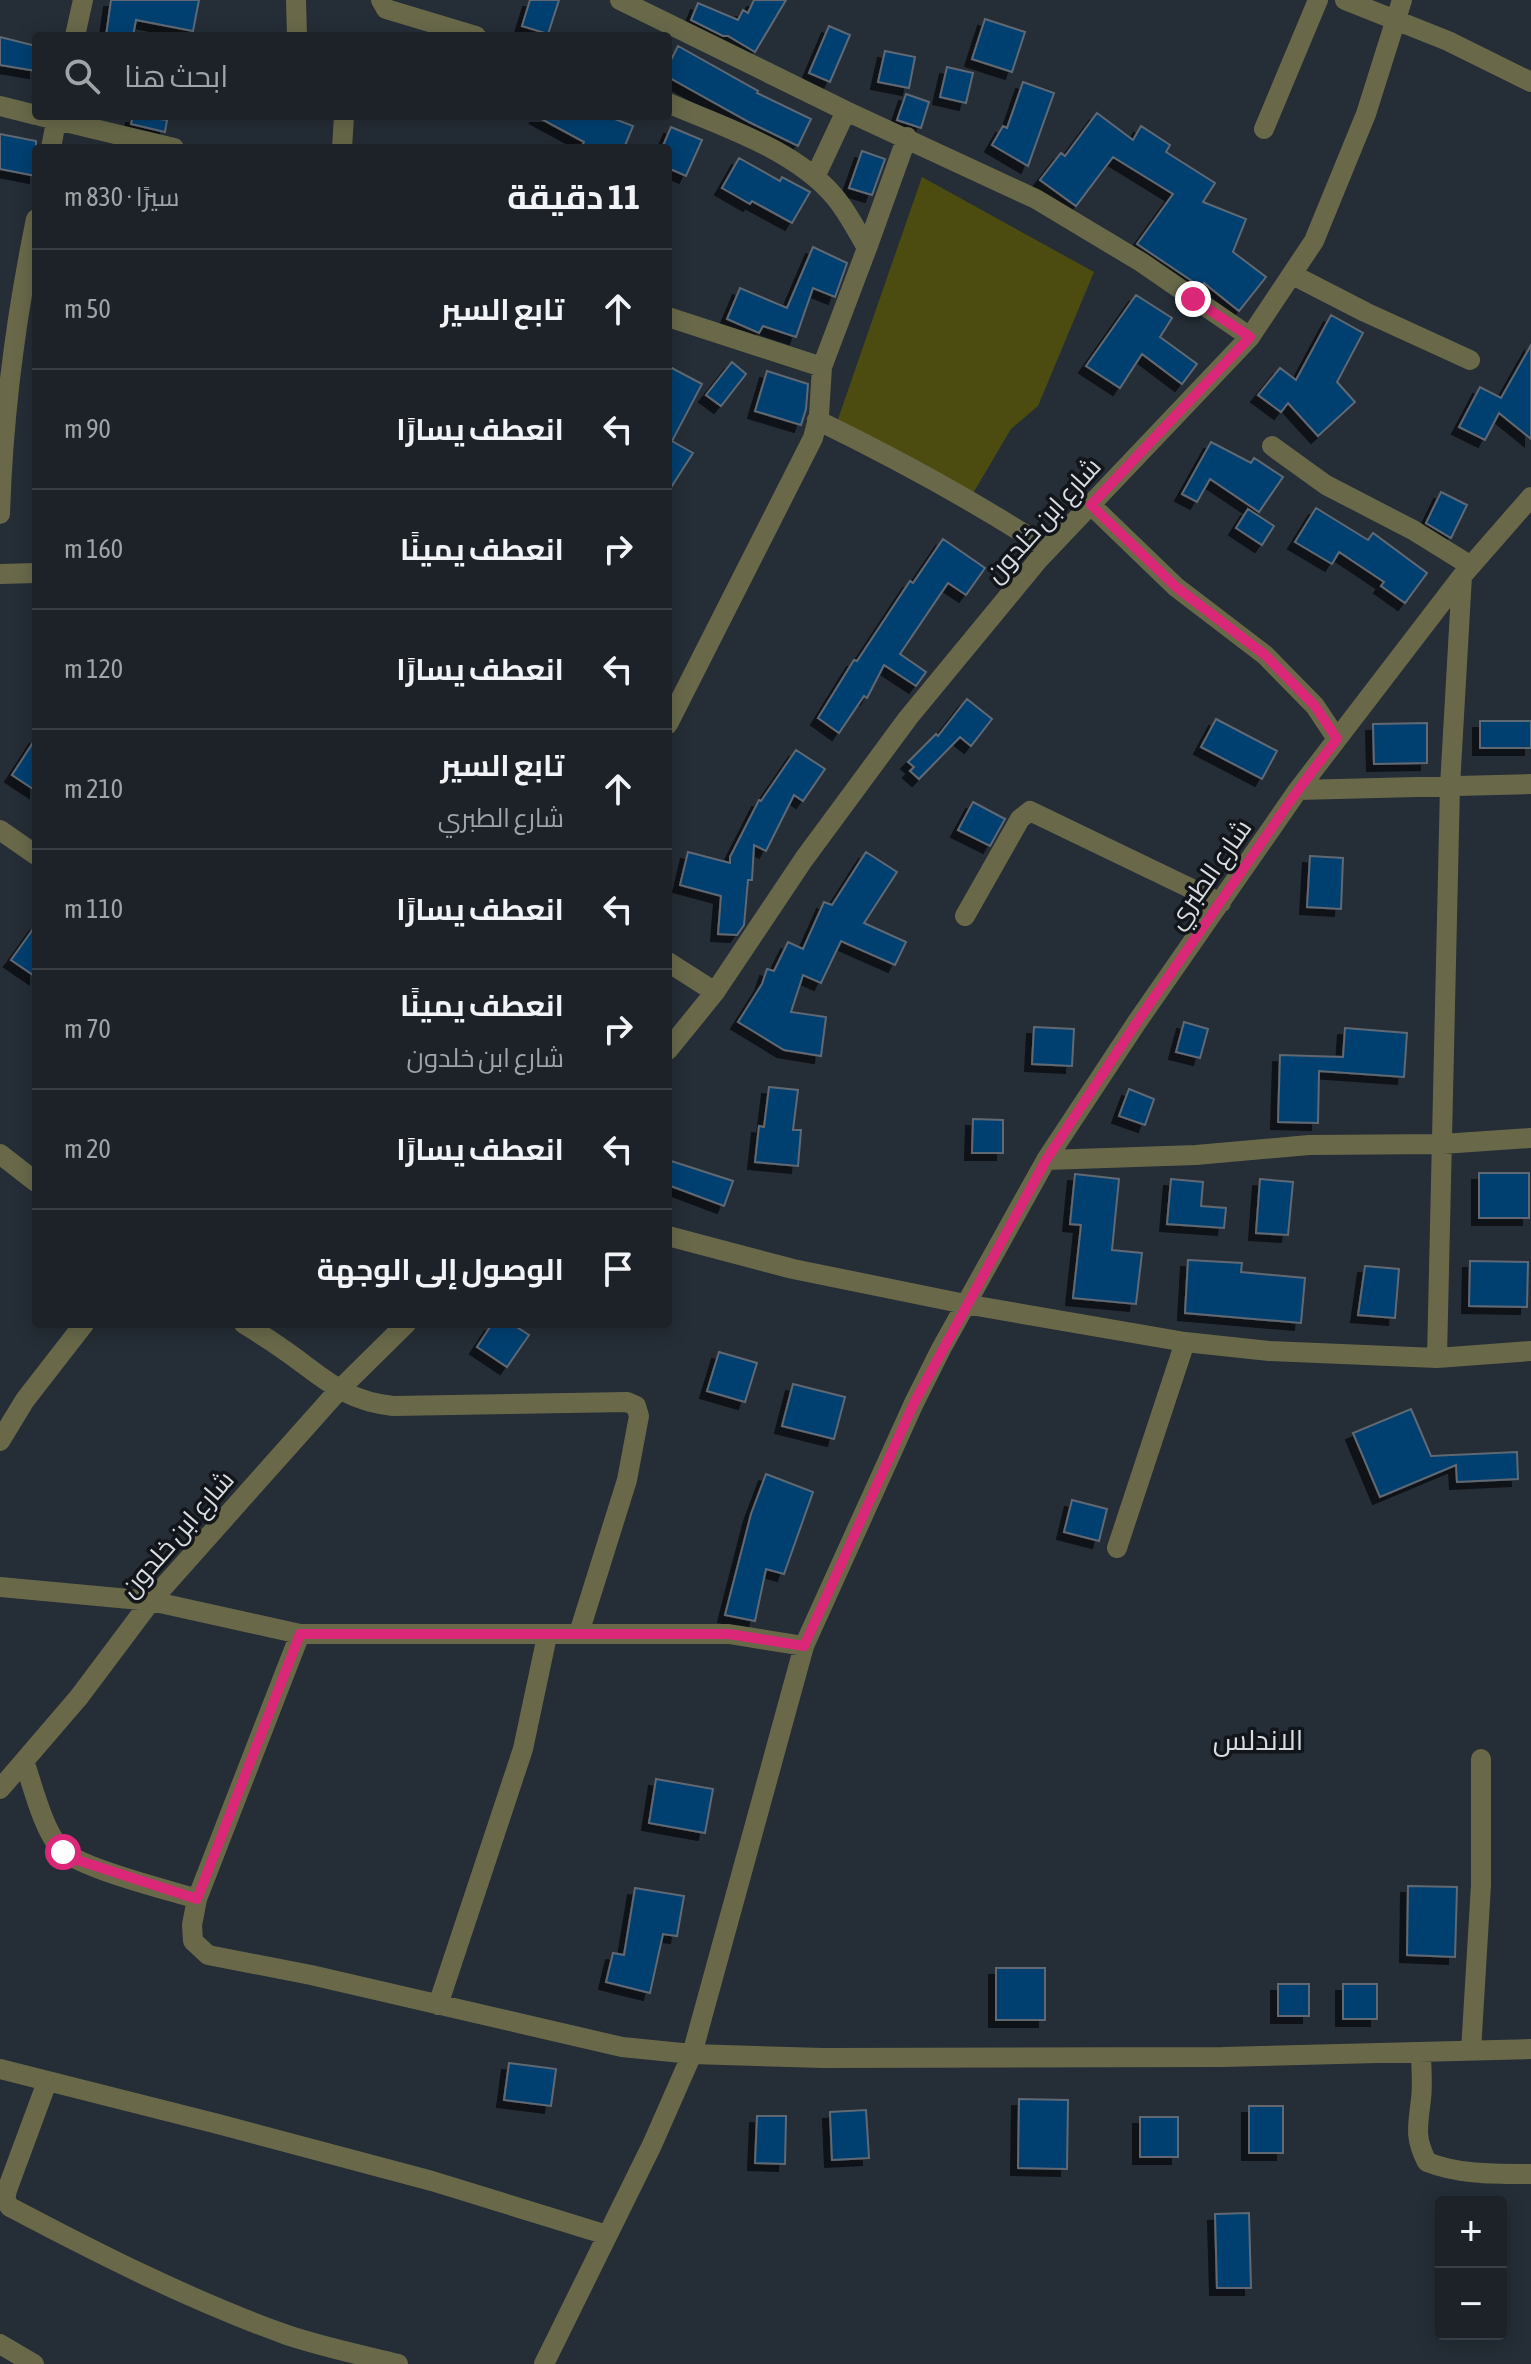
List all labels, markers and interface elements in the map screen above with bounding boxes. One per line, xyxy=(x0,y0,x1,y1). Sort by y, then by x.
search box xyxy=(32,32,672,120)
icon: search xyxy=(60,54,104,98)
text: ابحث هنا xyxy=(124,59,228,93)
text: 11 دقيقة xyxy=(507,177,640,216)
text: سيرًا · 830 m xyxy=(64,182,180,212)
route end xyxy=(1175,281,1211,317)
icon: ahead xyxy=(596,287,640,331)
text: تابع السير xyxy=(441,292,564,326)
text: 50 m xyxy=(64,294,111,324)
icon: left xyxy=(596,407,640,451)
text: انعطف يسارًا xyxy=(396,412,564,446)
text: 90 m xyxy=(64,414,111,444)
street label: شارع ابن خلدون xyxy=(979,451,1108,590)
icon: right xyxy=(596,527,640,571)
text: انعطف يمينًا xyxy=(400,532,564,566)
text: 160 m xyxy=(64,534,123,564)
icon: left xyxy=(596,647,640,691)
text: انعطف يسارًا xyxy=(396,652,564,686)
text: 120 m xyxy=(64,654,123,684)
text: تابع السير xyxy=(441,748,564,782)
icon: ahead xyxy=(596,767,640,811)
text: 210 m xyxy=(64,774,123,804)
text: شارع الطبري xyxy=(438,803,564,833)
street label: شارع الطبري xyxy=(1160,814,1262,937)
icon: left xyxy=(596,887,640,931)
text: انعطف يسارًا xyxy=(396,892,564,926)
text: 110 m xyxy=(64,894,123,924)
text: انعطف يمينًا xyxy=(400,988,564,1022)
icon: right xyxy=(596,1007,640,1051)
text: 70 m xyxy=(64,1014,111,1044)
text: شارع ابن خلدون xyxy=(407,1043,564,1073)
icon: left xyxy=(596,1127,640,1171)
text: انعطف يسارًا xyxy=(396,1132,564,1166)
text: 20 m xyxy=(64,1134,111,1164)
icon: arrive xyxy=(596,1247,640,1291)
text: الوصول إلى الوجهة xyxy=(317,1252,564,1286)
street label: شارع ابن خلدون xyxy=(114,1465,241,1605)
district label: الاندلس xyxy=(1213,1724,1303,1757)
route start xyxy=(45,1834,81,1870)
map controls xyxy=(1435,2196,1507,2340)
button: + xyxy=(1435,2196,1507,2268)
button: − xyxy=(1435,2268,1507,2340)

